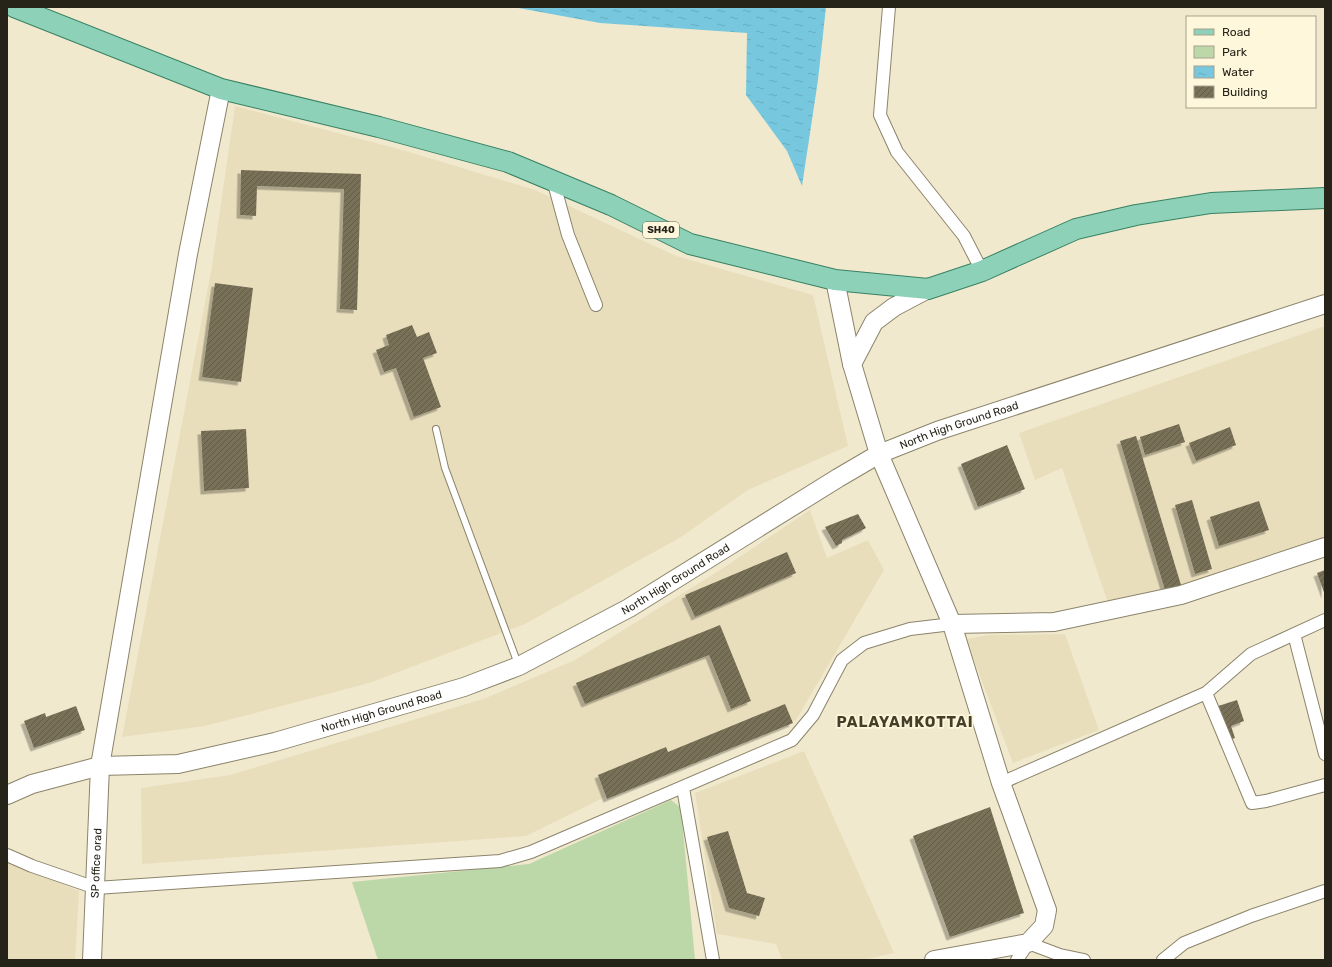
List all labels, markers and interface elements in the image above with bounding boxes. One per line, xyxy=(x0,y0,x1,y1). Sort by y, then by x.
legend xyxy=(1186,16,1316,108)
text: Road xyxy=(1222,25,1250,39)
text: Park xyxy=(1222,45,1248,59)
text: Water xyxy=(1222,65,1254,79)
text: Building xyxy=(1222,85,1268,99)
road number: SH40 xyxy=(643,222,679,238)
street label: North High Ground Road xyxy=(898,398,1020,452)
street label: North High Ground Road xyxy=(619,541,732,617)
street label: North High Ground Road xyxy=(320,687,443,735)
district label: PALAYAMKOTTAI xyxy=(836,713,974,731)
street label: SP office orad xyxy=(88,828,104,898)

